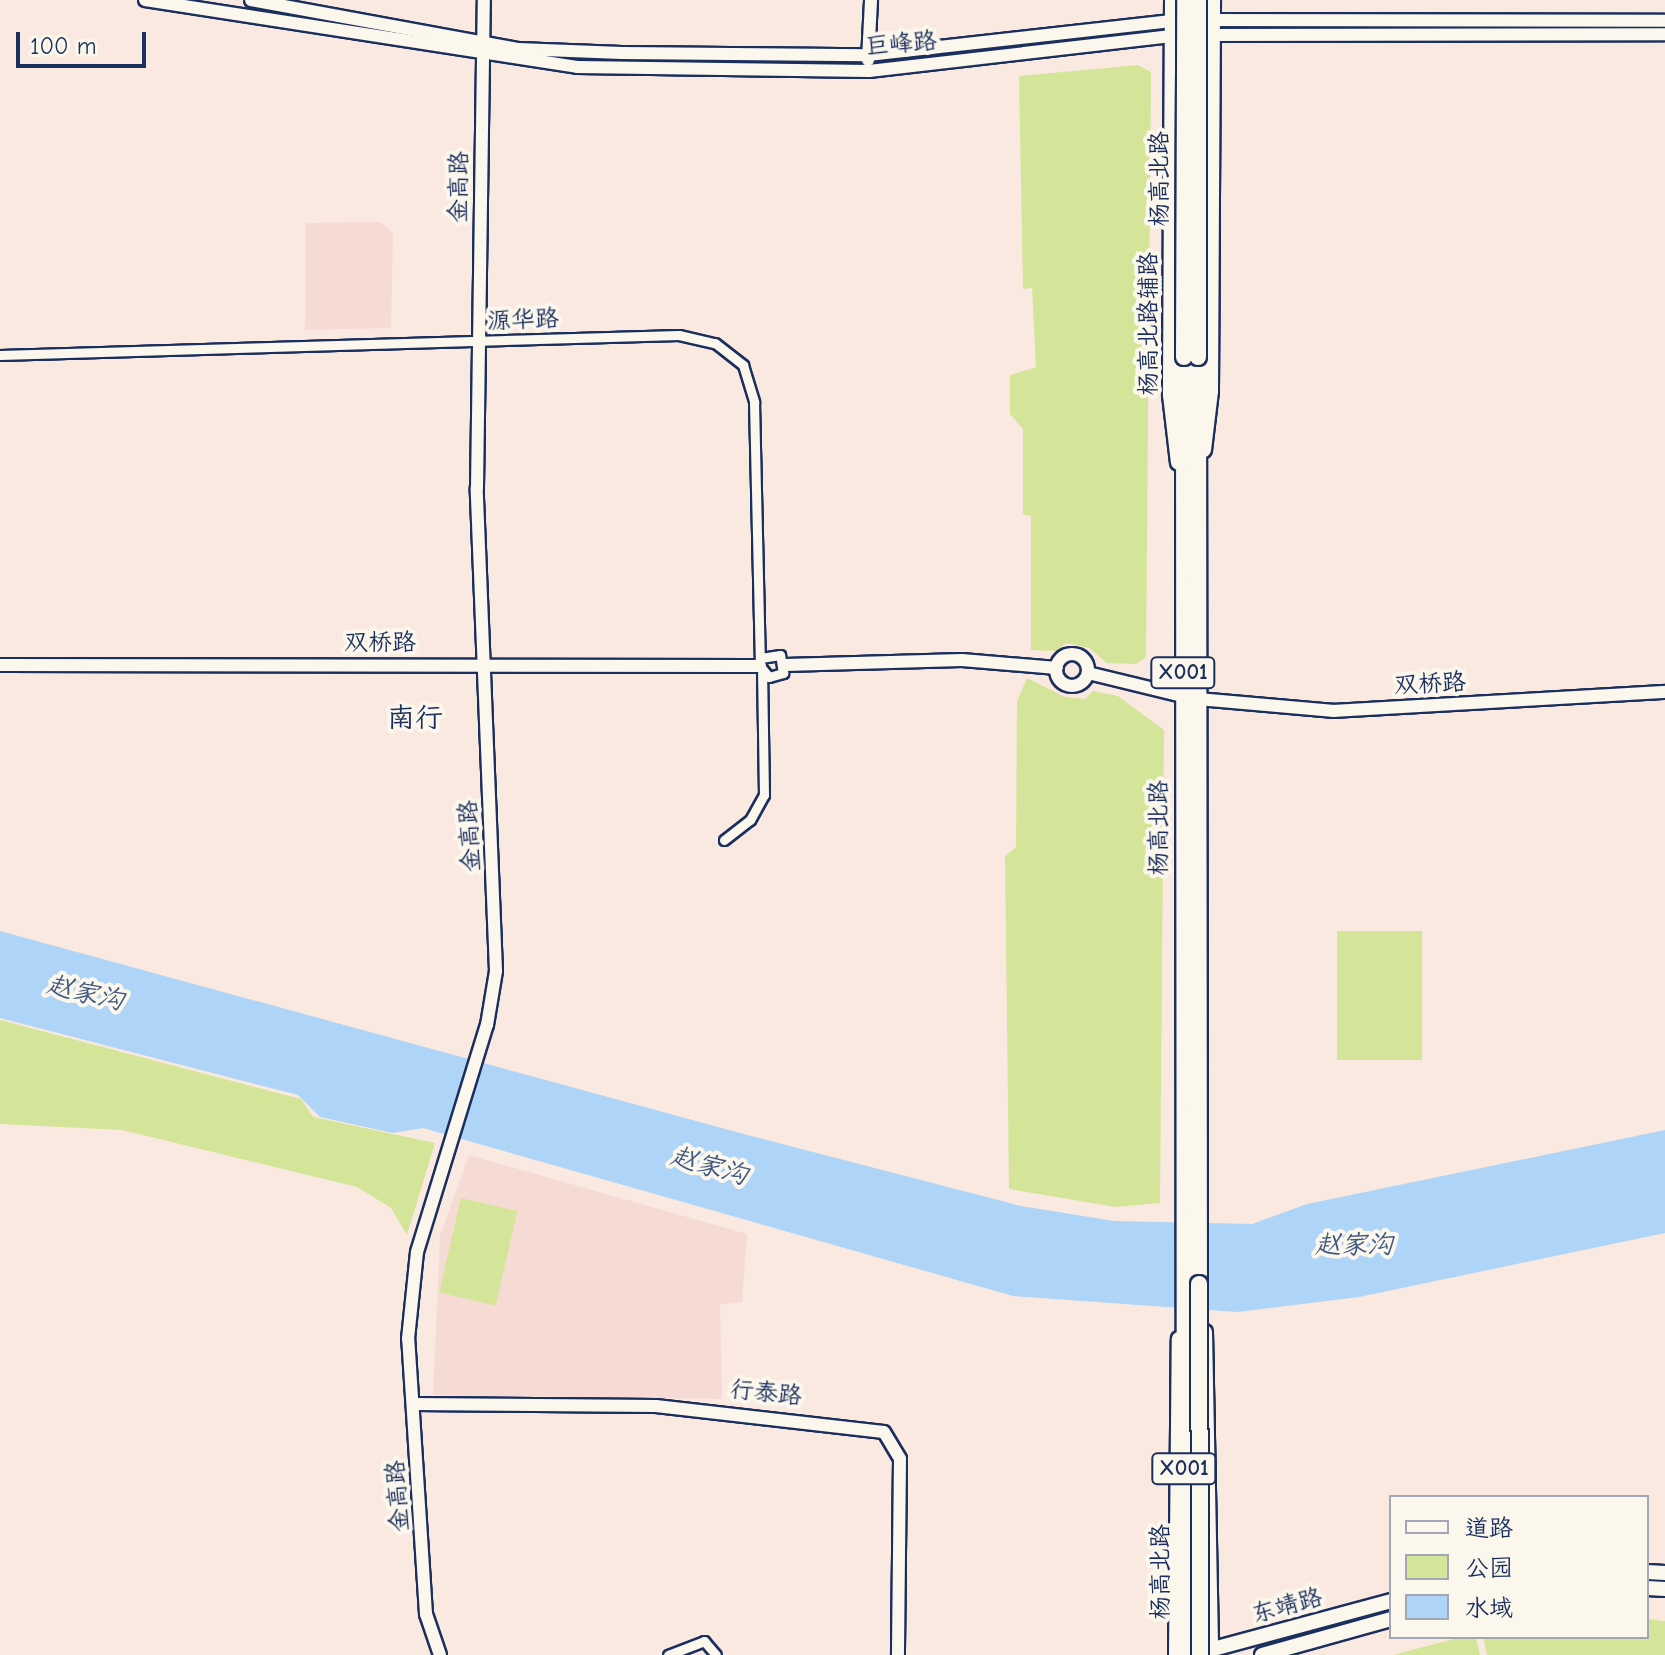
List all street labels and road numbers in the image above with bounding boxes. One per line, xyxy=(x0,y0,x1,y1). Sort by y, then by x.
street label: 巨峰路 xyxy=(864,27,938,61)
street label: 杨高北路 xyxy=(1146,131,1174,227)
street label: 金高路 xyxy=(444,151,474,223)
street label: 杨高北路辅路 xyxy=(1135,252,1163,396)
street label: 源华路 xyxy=(487,304,559,336)
street label: 双桥路 xyxy=(344,629,416,657)
road number: X001 xyxy=(1149,655,1217,691)
street label: 双桥路 xyxy=(1393,668,1467,700)
street label: 杨高北路 xyxy=(1145,780,1173,876)
street label: 金高路 xyxy=(454,799,486,873)
street label: 行泰路 xyxy=(729,1375,803,1411)
road number: X001 xyxy=(1150,1451,1218,1487)
street label: 金高路 xyxy=(381,1459,415,1533)
street label: 杨高北路 xyxy=(1147,1524,1175,1620)
street label: 东靖路 xyxy=(1248,1583,1326,1629)

